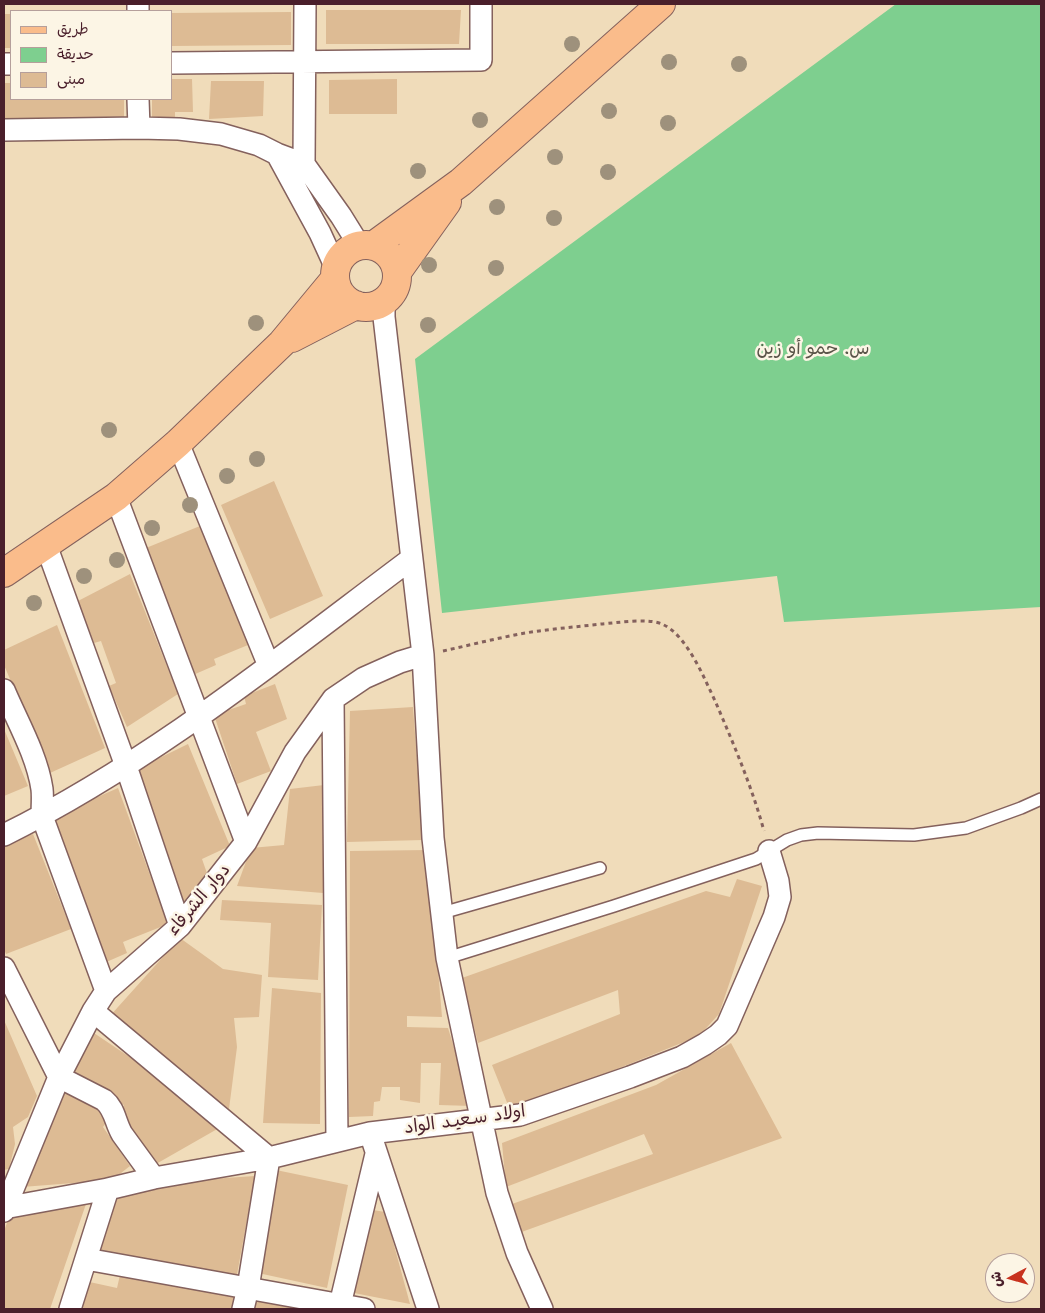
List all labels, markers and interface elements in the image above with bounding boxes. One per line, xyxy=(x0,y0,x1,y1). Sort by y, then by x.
legend xyxy=(10,10,172,100)
text: طريق xyxy=(57,19,89,39)
text: حديقة xyxy=(57,44,94,64)
text: مبنى xyxy=(57,69,85,89)
park label: س. حمو أو زين xyxy=(757,338,869,360)
street label: دوار الشرفاء xyxy=(163,860,235,940)
street label: اولاد سـعيـد الواد xyxy=(403,1101,527,1139)
north arrow xyxy=(985,1253,1035,1303)
text: ش xyxy=(986,1271,1006,1288)

